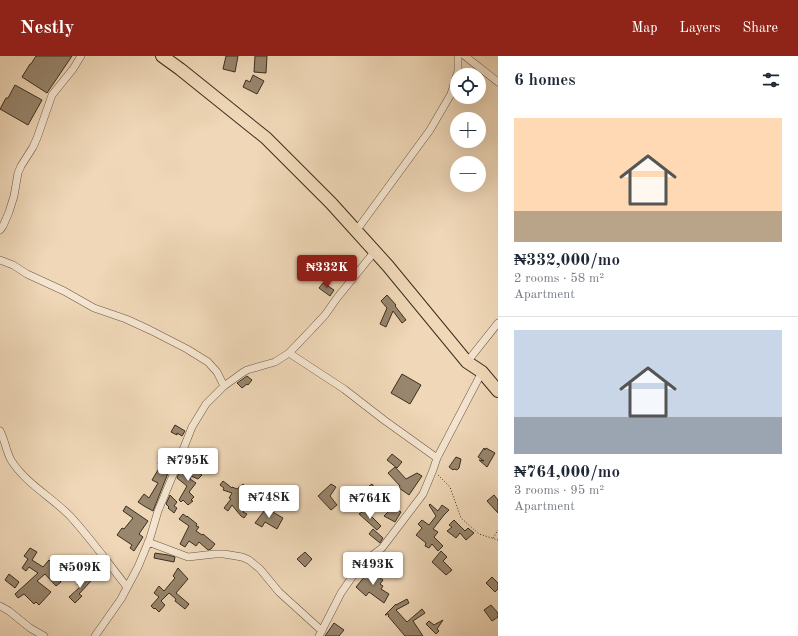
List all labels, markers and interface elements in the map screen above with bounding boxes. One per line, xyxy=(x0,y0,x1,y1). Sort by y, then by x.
text: Nestly xyxy=(20,19,74,38)
text: Map xyxy=(632,21,658,35)
text: Layers xyxy=(680,21,721,35)
text: Share xyxy=(743,21,778,35)
map controls xyxy=(450,68,486,192)
button: locate xyxy=(450,68,486,104)
icon: filters xyxy=(760,69,782,91)
text: 6 homes xyxy=(514,72,576,89)
button: + xyxy=(450,112,486,148)
icon: home xyxy=(612,144,684,216)
button: − xyxy=(450,156,486,192)
text: ₦332,000/mo xyxy=(514,252,620,269)
pin: ₦332K xyxy=(299,255,355,289)
text: ₦332K xyxy=(306,261,348,274)
text: 2 rooms · 58 m² xyxy=(514,272,604,285)
text: Apartment xyxy=(514,288,575,301)
icon: home xyxy=(612,356,684,428)
pin: ₦795K xyxy=(160,448,216,482)
text: ₦795K xyxy=(167,454,209,467)
text: ₦764,000/mo xyxy=(514,464,620,481)
text: 3 rooms · 95 m² xyxy=(514,484,604,497)
pin: ₦748K xyxy=(241,485,297,519)
pin: ₦764K xyxy=(342,486,398,520)
text: ₦748K xyxy=(248,491,290,504)
text: ₦764K xyxy=(349,492,391,505)
text: Apartment xyxy=(514,500,575,513)
pin: ₦493K xyxy=(345,552,401,586)
pin: ₦509K xyxy=(52,555,108,589)
text: ₦493K xyxy=(352,558,394,571)
text: ₦509K xyxy=(59,561,101,574)

